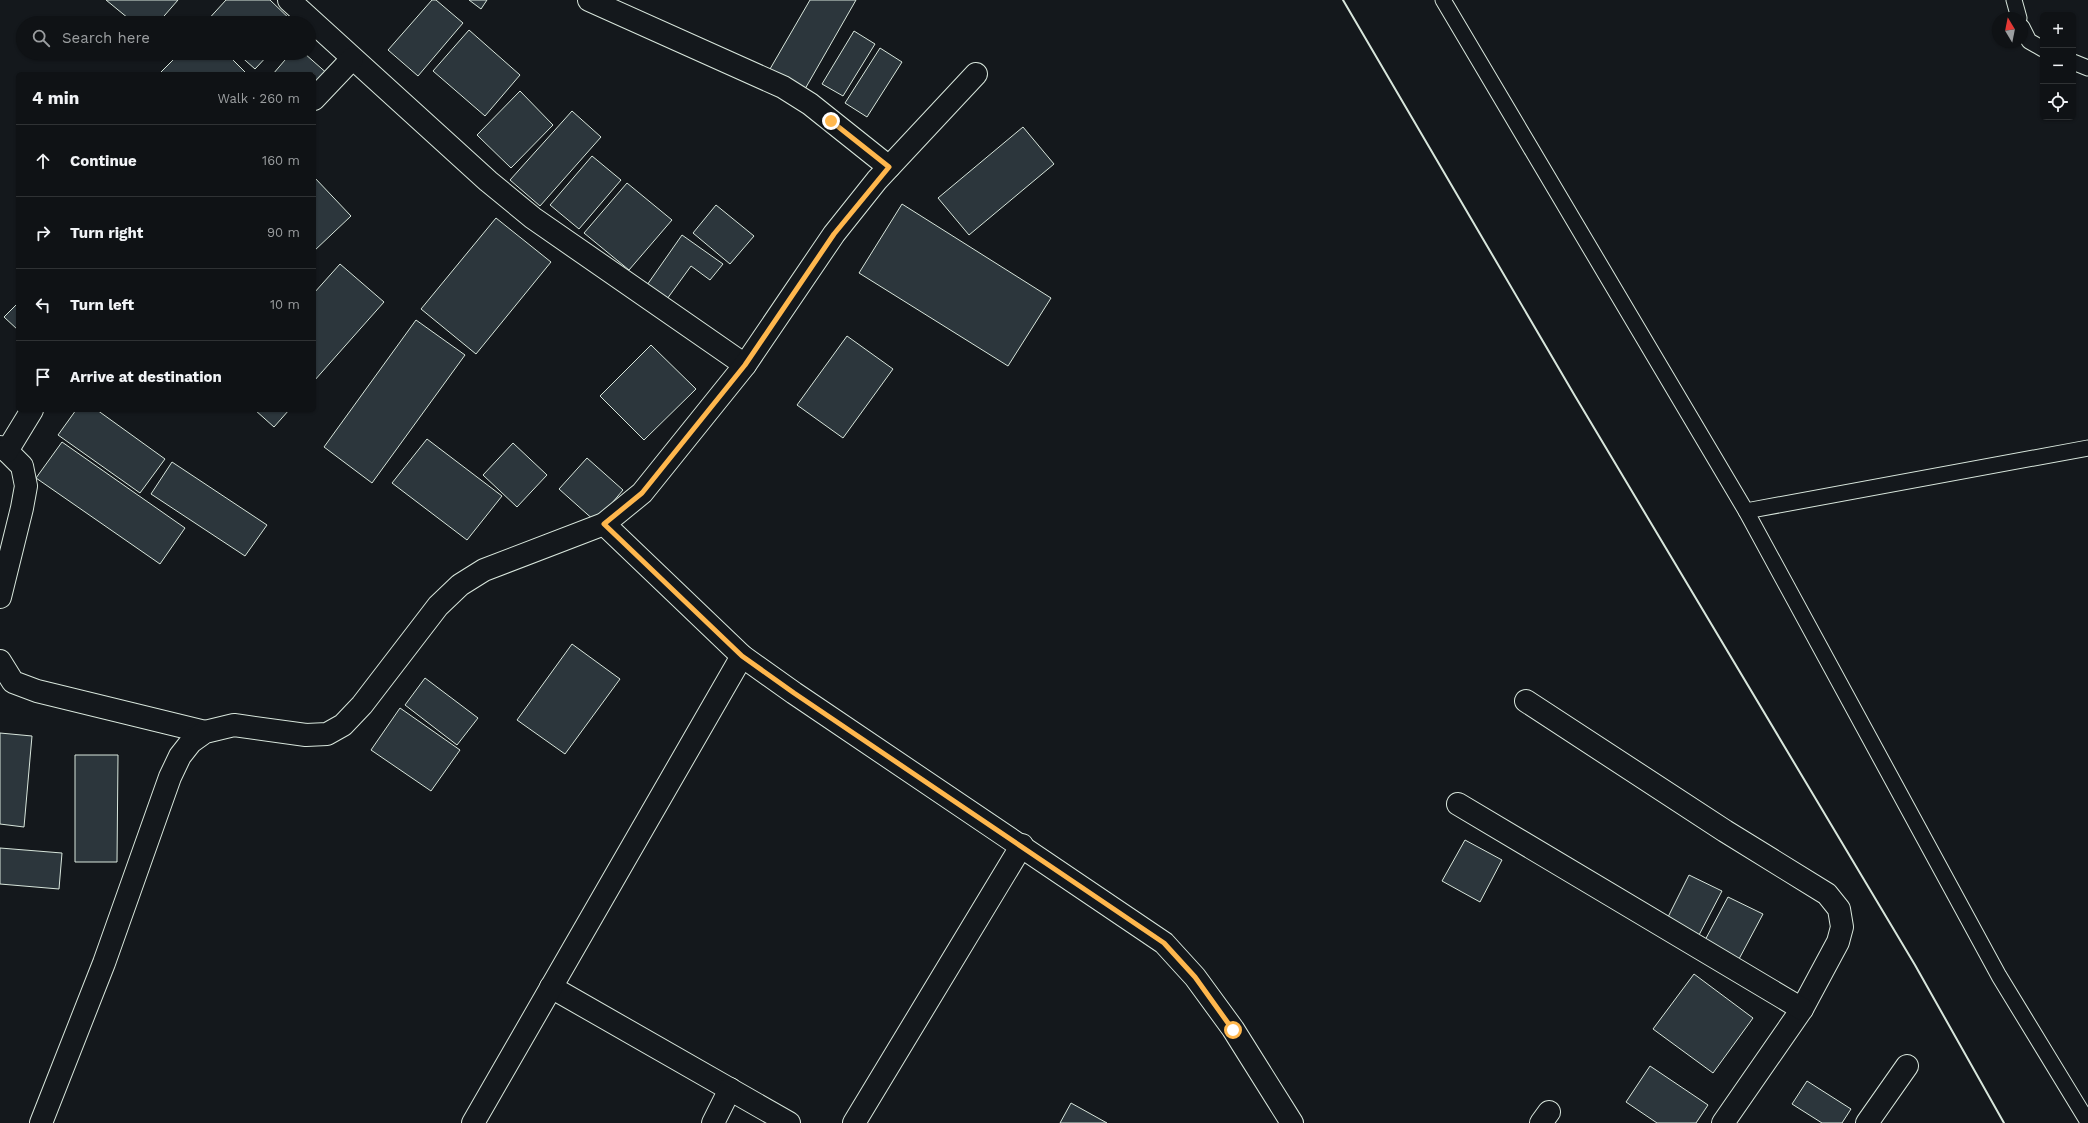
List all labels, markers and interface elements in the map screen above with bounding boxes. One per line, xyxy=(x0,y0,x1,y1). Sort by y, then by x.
north arrow xyxy=(1992,12,2028,48)
map controls xyxy=(2040,12,2076,120)
button: + xyxy=(2040,12,2076,48)
search box xyxy=(16,16,316,60)
icon: search xyxy=(30,27,52,49)
text: Search here xyxy=(62,29,150,47)
button: − xyxy=(2040,48,2076,84)
button: locate xyxy=(2040,84,2076,120)
text: 4 min xyxy=(32,88,79,108)
text: Walk · 260 m xyxy=(217,91,300,106)
route end xyxy=(822,112,840,130)
icon: ahead xyxy=(32,150,54,172)
text: Continue xyxy=(70,152,137,170)
text: 160 m xyxy=(262,153,300,168)
icon: right xyxy=(32,222,54,244)
text: Turn right xyxy=(70,224,143,242)
text: 90 m xyxy=(267,225,300,240)
icon: left xyxy=(32,294,54,316)
text: Turn left xyxy=(70,296,134,314)
text: 10 m xyxy=(270,297,300,312)
icon: arrive xyxy=(32,366,54,388)
text: Arrive at destination xyxy=(70,368,222,386)
route start xyxy=(1224,1021,1242,1039)

